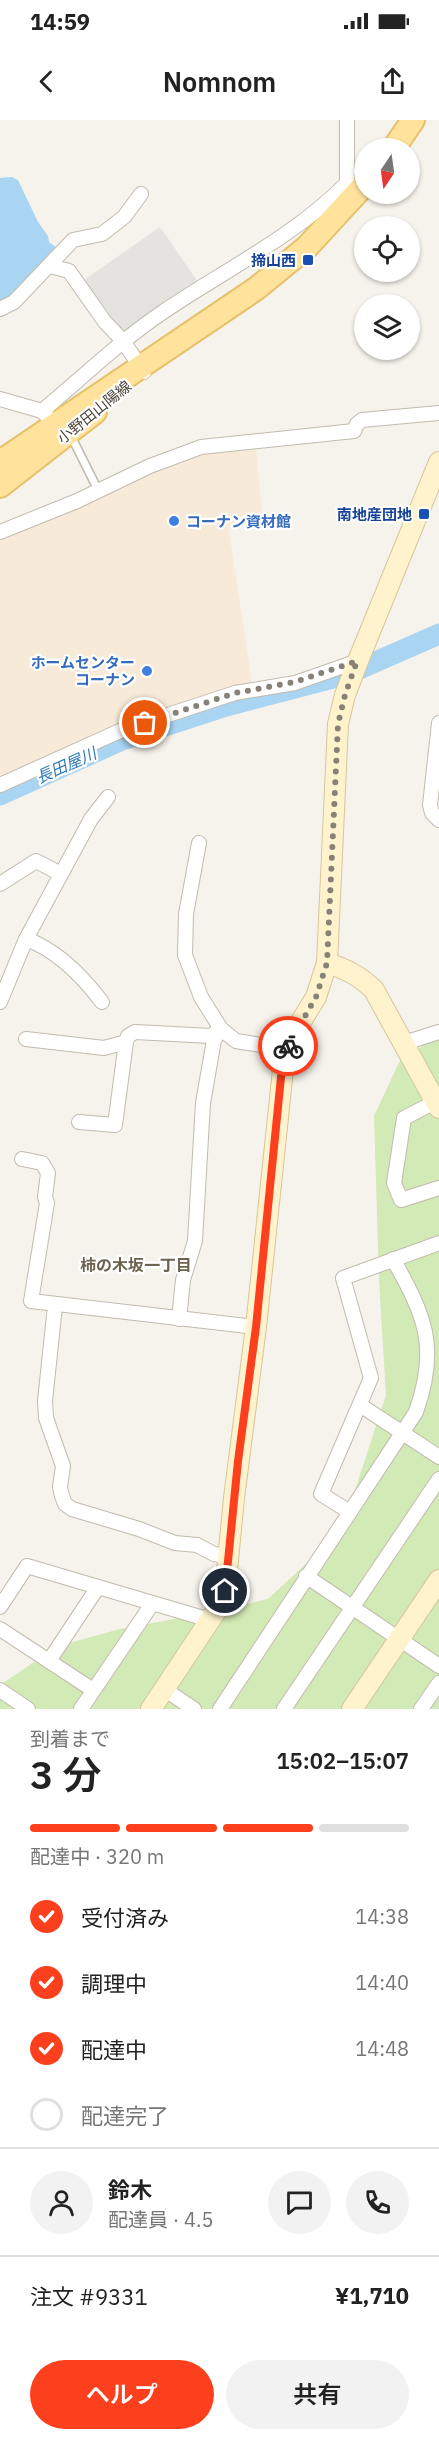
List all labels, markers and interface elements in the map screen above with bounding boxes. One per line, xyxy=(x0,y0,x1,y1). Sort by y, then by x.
text: 14:59 xyxy=(30,7,90,36)
text: Nomnom xyxy=(163,64,276,99)
icon: back xyxy=(30,65,63,98)
icon: share xyxy=(376,65,409,98)
north arrow xyxy=(354,138,420,204)
map controls xyxy=(354,138,420,360)
button: locate xyxy=(354,216,420,282)
place label: 揥山西 xyxy=(251,251,296,270)
marker: 揥山西 xyxy=(301,253,315,267)
button: layers xyxy=(354,294,420,360)
street label: 小野田山陽線 xyxy=(53,376,135,448)
place label: 南地産団地 xyxy=(337,505,412,524)
marker: 南地産団地 xyxy=(417,507,431,521)
place label: コーナン資材館 xyxy=(186,512,291,531)
marker: コーナン資材館 xyxy=(167,514,181,528)
place label: ホームセンター コーナン xyxy=(30,653,135,689)
marker: ホームセンター コーナン xyxy=(140,664,154,678)
pin xyxy=(119,697,170,748)
icon: bag xyxy=(128,706,161,739)
water label: 長田屋川 xyxy=(33,742,101,787)
courier xyxy=(258,1016,318,1076)
icon: bike xyxy=(272,1030,305,1063)
district label: 柿の木坂一丁目 xyxy=(80,1255,192,1275)
pin xyxy=(199,1565,250,1616)
icon: home xyxy=(208,1574,241,1607)
text: 到着まで xyxy=(30,1725,110,1752)
text: 15:02–15:07 xyxy=(276,1746,409,1775)
text: 3 分 xyxy=(30,1749,102,1800)
text: 配達中 · 320 m xyxy=(30,1843,164,1870)
icon: check xyxy=(30,1900,63,1933)
text: 受付済み xyxy=(81,1903,169,1932)
text: 14:38 xyxy=(355,1903,409,1930)
icon: check xyxy=(30,1966,63,1999)
text: 調理中 xyxy=(81,1969,147,1998)
text: 14:40 xyxy=(355,1969,409,1996)
icon: check xyxy=(30,2032,63,2065)
text: 配達中 xyxy=(81,2035,147,2064)
text: 14:48 xyxy=(355,2035,409,2062)
text: 配達完了 xyxy=(81,2101,169,2130)
button: person xyxy=(30,2171,93,2234)
button: chat xyxy=(268,2171,331,2234)
button: phone xyxy=(346,2171,409,2234)
text: 鈴木 xyxy=(108,2175,152,2204)
text: 配達員 · 4.5 xyxy=(108,2206,213,2233)
text: ¥1,710 xyxy=(335,2281,409,2310)
text: 注文 #9331 xyxy=(30,2282,148,2311)
button: ヘルプ xyxy=(30,2360,214,2429)
button: 共有 xyxy=(226,2360,409,2429)

